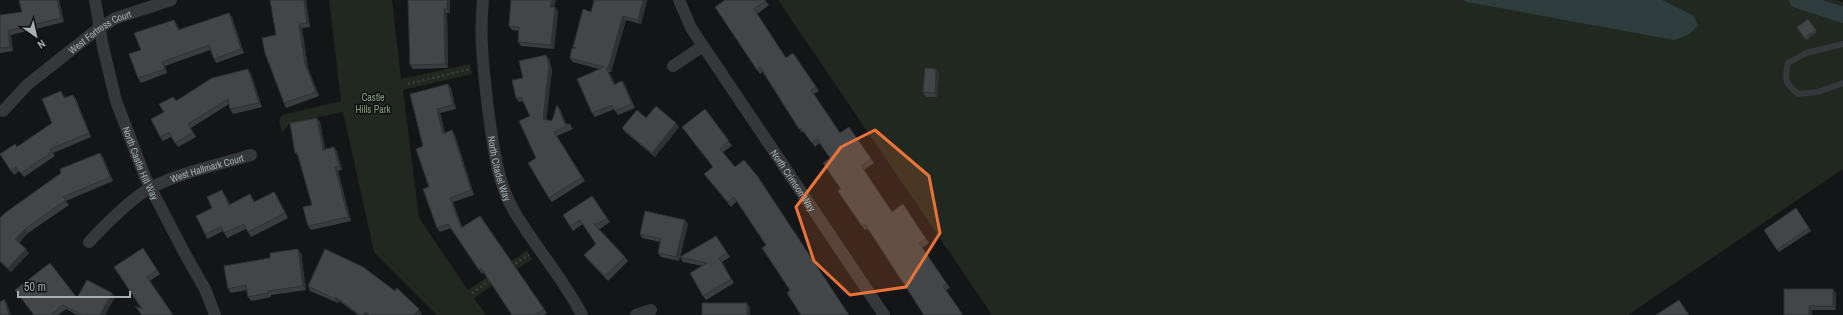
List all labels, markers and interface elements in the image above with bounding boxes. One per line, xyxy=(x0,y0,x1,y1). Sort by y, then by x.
street label: West Fortress Court xyxy=(65,7,133,56)
north arrow xyxy=(16,16,56,56)
text: N xyxy=(35,37,48,52)
park label: Castle Hills Park xyxy=(355,91,391,116)
street label: North Castle Hill Way xyxy=(120,125,162,203)
street label: North Citadel Way xyxy=(485,135,515,204)
street label: North Crimson Way xyxy=(768,147,819,214)
street label: West Hallmark Court xyxy=(168,151,246,185)
scale bar xyxy=(18,273,130,299)
text: 50 m xyxy=(24,279,46,295)

